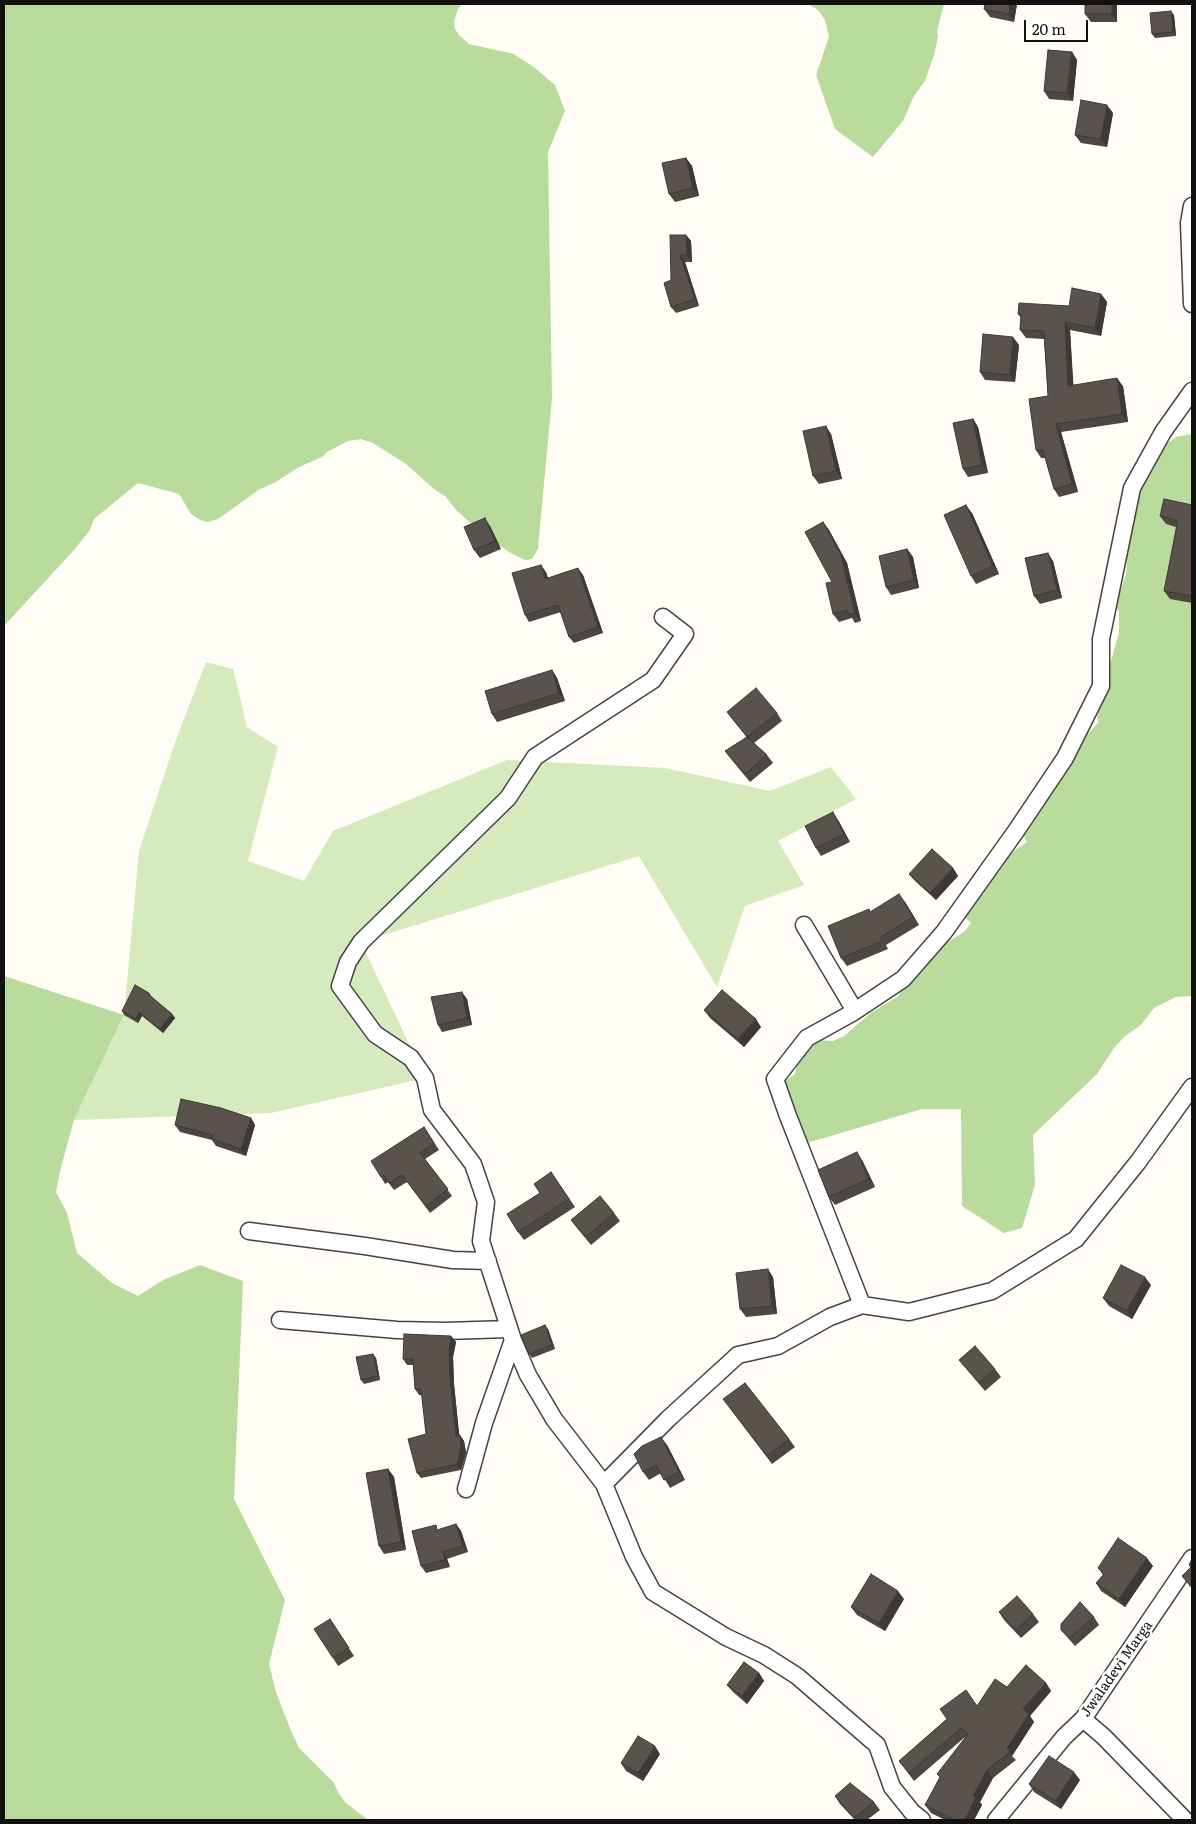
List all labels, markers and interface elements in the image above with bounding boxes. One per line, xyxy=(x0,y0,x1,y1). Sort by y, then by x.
scale bar xyxy=(1026,10,1090,42)
text: 20 m xyxy=(1032,17,1066,40)
street label: Jwaladevi Marga xyxy=(1078,1618,1156,1720)

